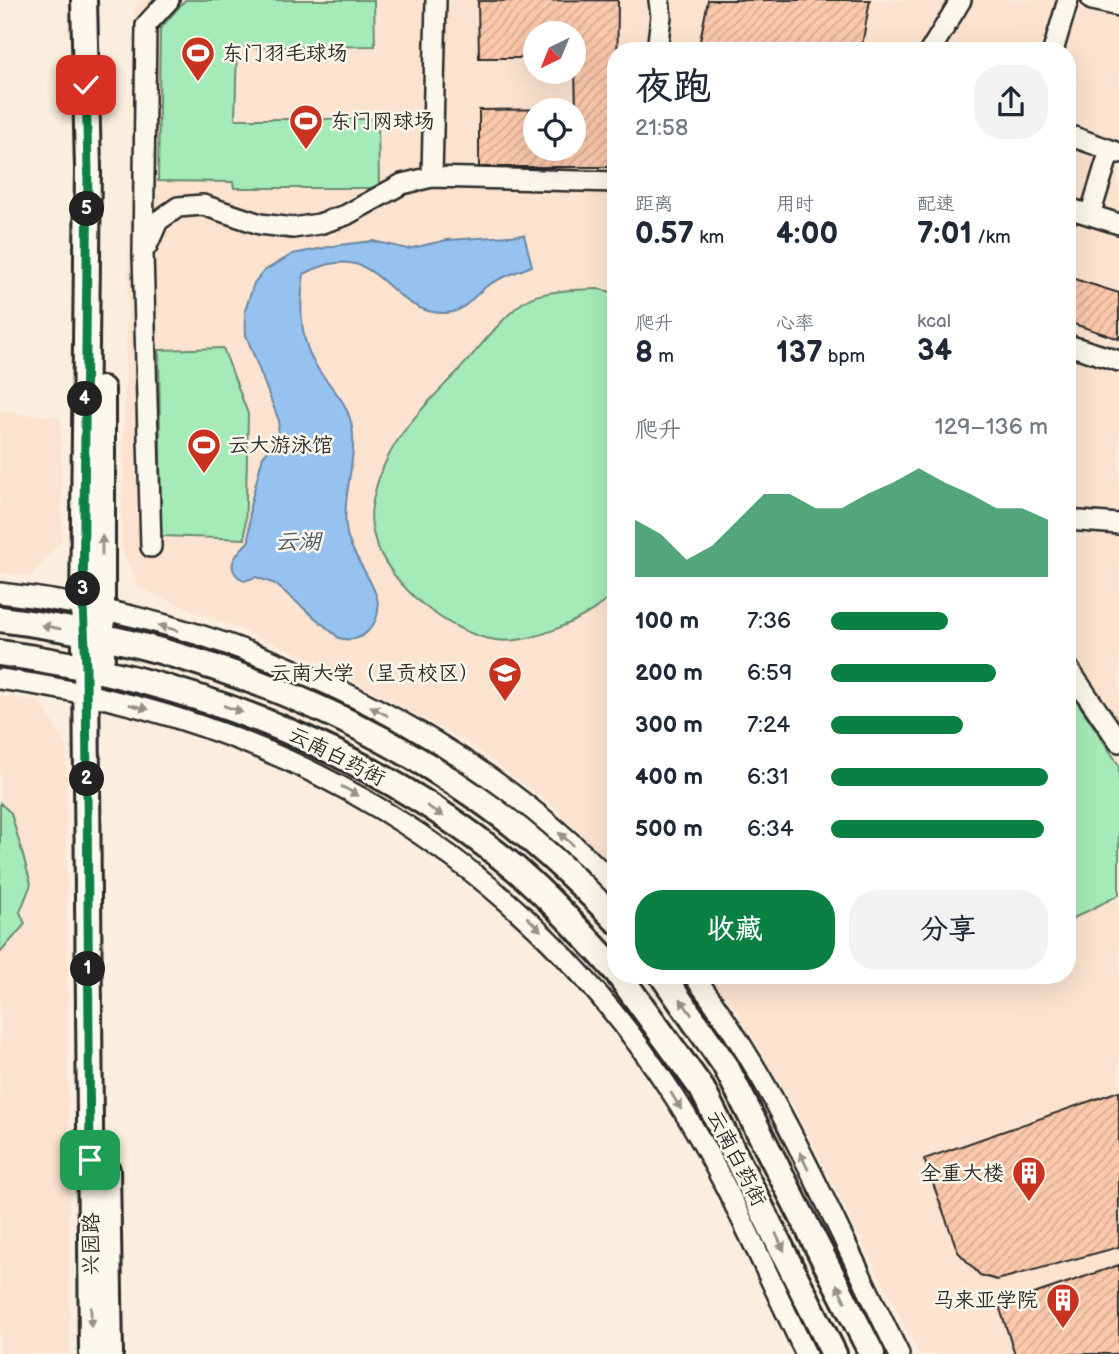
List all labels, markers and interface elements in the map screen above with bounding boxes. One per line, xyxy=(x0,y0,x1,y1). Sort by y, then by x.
north arrow xyxy=(523,21,586,84)
map controls xyxy=(523,21,586,161)
sports icon: 东门羽毛球场 xyxy=(179,34,217,83)
place label: 东门羽毛球场 xyxy=(222,41,348,66)
pin xyxy=(56,55,116,115)
text: 夜跑 xyxy=(635,65,711,110)
button: share xyxy=(974,65,1048,139)
icon: check xyxy=(67,66,105,104)
button: locate xyxy=(523,98,586,161)
sports icon: 东门网球场 xyxy=(287,102,325,151)
place label: 东门网球场 xyxy=(330,109,435,134)
text: 21:58 xyxy=(635,114,688,142)
pin: 5 xyxy=(70,192,104,227)
text: 距离 xyxy=(635,193,673,216)
text: 用时 xyxy=(776,193,814,216)
text: 配速 xyxy=(917,193,955,216)
text: 5 xyxy=(81,197,92,220)
text: 0.57 xyxy=(635,216,694,252)
text: 4:00 xyxy=(776,216,838,252)
text: 7:01 xyxy=(917,216,972,252)
text: km xyxy=(694,226,724,249)
text: /km xyxy=(972,226,1011,249)
text: kcal xyxy=(917,310,951,333)
text: 爬升 xyxy=(635,312,673,335)
text: 心率 xyxy=(776,312,814,335)
text: 34 xyxy=(917,333,952,369)
text: 8 xyxy=(635,335,653,371)
text: 137 xyxy=(776,335,823,371)
text: m xyxy=(653,345,674,368)
text: bpm xyxy=(823,345,865,368)
pin: 4 xyxy=(68,382,102,416)
text: 4 xyxy=(79,387,90,410)
text: 129–136 m xyxy=(935,413,1048,441)
text: 爬升 xyxy=(635,416,681,444)
sports icon: 云大游泳馆 xyxy=(185,426,223,475)
place label: 云大游泳馆 xyxy=(228,433,333,458)
water label: 云湖 xyxy=(275,528,323,556)
one-way arrow xyxy=(96,534,108,556)
pin: 3 xyxy=(66,572,100,606)
text: 3 xyxy=(77,577,88,600)
text: 100 m xyxy=(635,607,699,635)
text: 7:36 xyxy=(747,607,791,635)
one-way arrow xyxy=(40,622,62,633)
one-way arrow xyxy=(157,622,178,632)
school or university icon: 云南大学（呈贡校区） xyxy=(486,654,524,703)
text: 200 m xyxy=(635,659,703,687)
text: 6:59 xyxy=(747,659,792,687)
place label: 云南大学（呈贡校区） xyxy=(270,661,480,686)
one-way arrow xyxy=(128,702,150,713)
one-way arrow xyxy=(222,704,243,715)
one-way arrow xyxy=(369,705,389,717)
text: 300 m xyxy=(635,711,703,739)
text: 7:24 xyxy=(747,711,790,739)
street label: 云南白药街 xyxy=(284,721,389,791)
pin: 2 xyxy=(70,762,104,796)
text: 400 m xyxy=(635,763,703,791)
text: 6:31 xyxy=(747,763,789,791)
text: 2 xyxy=(81,767,92,790)
one-way arrow xyxy=(340,785,359,797)
one-way arrow xyxy=(425,804,445,817)
text: 500 m xyxy=(635,815,703,843)
text: 6:34 xyxy=(747,815,794,843)
one-way arrow xyxy=(558,832,575,847)
button: 收藏 xyxy=(635,890,835,970)
button: 分享 xyxy=(849,890,1048,970)
one-way arrow xyxy=(525,915,541,932)
pin: 1 xyxy=(70,951,106,986)
text: 1 xyxy=(84,957,92,980)
one-way arrow xyxy=(679,998,693,1016)
one-way arrow xyxy=(670,1091,682,1110)
street label: 云南白药街 xyxy=(702,1106,772,1211)
pin xyxy=(60,1130,120,1190)
icon: arrive xyxy=(71,1141,109,1179)
one-way arrow xyxy=(798,1151,810,1171)
building icon: 全重大楼 xyxy=(1010,1154,1048,1203)
place label: 全重大楼 xyxy=(920,1161,1004,1186)
street label: 兴园路 xyxy=(79,1213,104,1276)
one-way arrow xyxy=(774,1232,786,1252)
building icon: 马来亚学院 xyxy=(1044,1281,1082,1330)
one-way arrow xyxy=(836,1283,847,1303)
place label: 马来亚学院 xyxy=(933,1288,1038,1313)
one-way arrow xyxy=(85,1307,97,1329)

